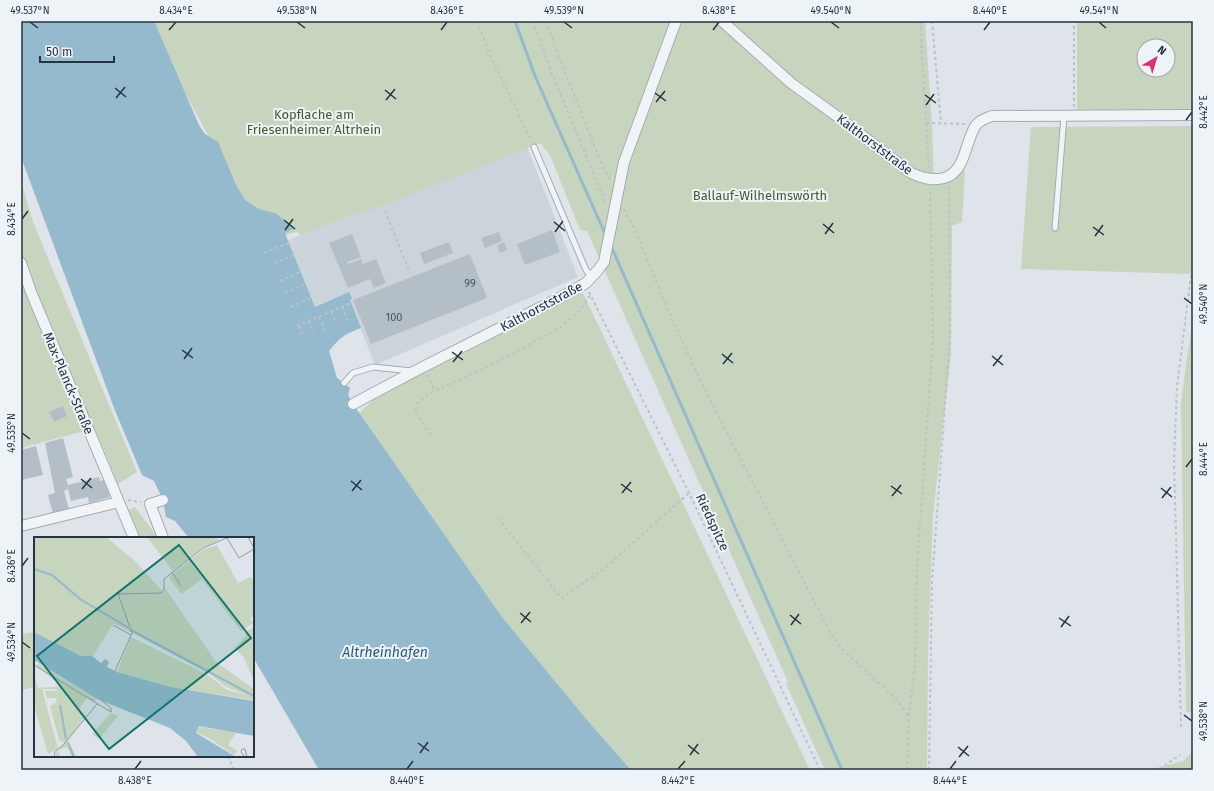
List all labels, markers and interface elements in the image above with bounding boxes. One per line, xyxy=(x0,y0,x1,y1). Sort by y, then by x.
text: 49.537°N xyxy=(10,5,50,17)
text: 8.434°E xyxy=(159,5,193,17)
text: 49.538°N xyxy=(277,5,317,17)
text: 8.436°E xyxy=(430,5,464,17)
text: 49.539°N xyxy=(544,5,584,17)
text: 8.438°E xyxy=(702,5,736,17)
text: 49.540°N xyxy=(811,5,851,17)
text: 8.440°E xyxy=(973,5,1007,17)
text: 49.541°N xyxy=(1079,5,1119,17)
scale bar xyxy=(40,38,114,64)
north arrow xyxy=(1136,38,1176,78)
text: N xyxy=(1155,43,1169,58)
text: 50 m xyxy=(46,45,72,59)
text: 8.442°E xyxy=(1198,95,1210,129)
park label: Kopflache am Friesenheimer Altrhein xyxy=(247,107,381,137)
street label: Kalthorststraße xyxy=(834,111,916,178)
park label: Ballauf-Wilhelmswörth xyxy=(693,188,827,203)
text: 8.434°E xyxy=(6,202,18,236)
house number: 99 xyxy=(464,277,476,290)
street label: Kalthorststraße xyxy=(498,278,585,334)
text: 49.540°N xyxy=(1198,284,1210,324)
house number: 100 xyxy=(385,311,403,324)
street label: Max-Planck-Straße xyxy=(40,330,97,437)
text: 49.535°N xyxy=(6,413,18,453)
text: 8.444°E xyxy=(1198,442,1210,476)
street label: Riedspitze xyxy=(693,491,732,553)
inset map xyxy=(34,537,254,757)
text: 8.436°E xyxy=(6,549,18,583)
text: 49.534°N xyxy=(6,622,18,662)
water label: Altrheinhafen xyxy=(341,644,428,661)
text: 49.538°N xyxy=(1198,701,1210,741)
text: 8.438°E xyxy=(118,775,152,787)
text: 8.440°E xyxy=(390,775,424,787)
text: 8.442°E xyxy=(661,775,695,787)
text: 8.444°E xyxy=(933,775,967,787)

